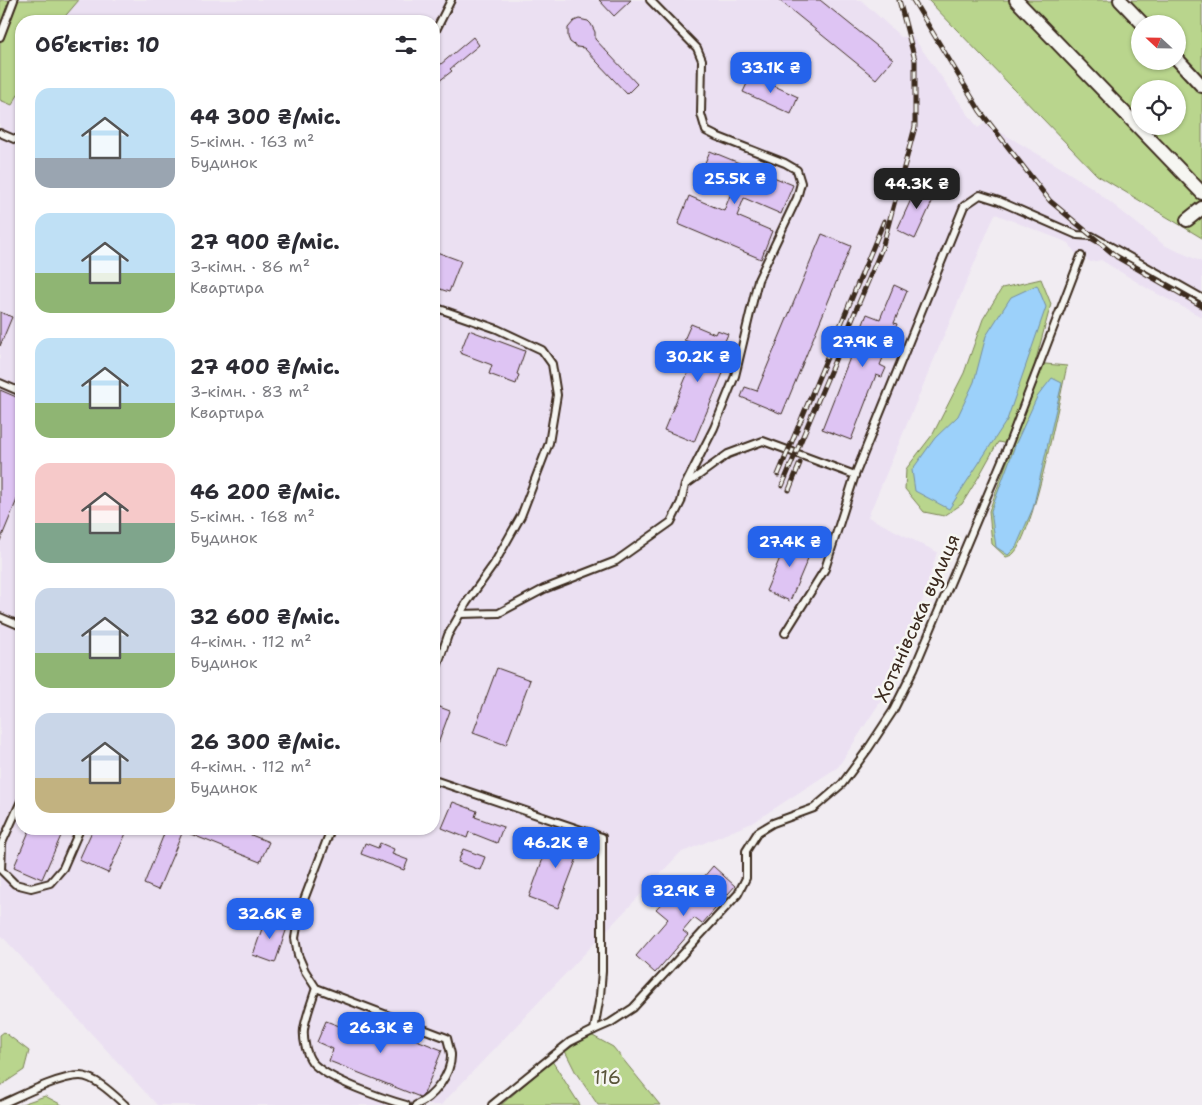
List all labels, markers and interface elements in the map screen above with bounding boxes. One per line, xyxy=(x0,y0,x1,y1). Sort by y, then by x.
north arrow xyxy=(1131,15,1186,70)
map controls xyxy=(1131,15,1186,135)
text: Об’єктів: 10 xyxy=(35,31,160,59)
icon: filters xyxy=(392,31,420,59)
pin: 33.1K ₴ xyxy=(725,52,817,94)
text: 33.1K ₴ xyxy=(741,57,801,78)
button: locate xyxy=(1131,80,1186,135)
text: 44 300 ₴/міс. xyxy=(190,103,341,131)
icon: home xyxy=(75,108,135,168)
text: 5-кімн. · 163 m² xyxy=(190,131,314,152)
text: Будинок xyxy=(190,152,258,173)
pin: 25.5K ₴ xyxy=(689,162,781,205)
text: 25.5K ₴ xyxy=(704,168,766,189)
pin: 44.3K ₴ xyxy=(871,168,963,210)
text: 44.3K ₴ xyxy=(885,173,949,194)
text: 27 900 ₴/міс. xyxy=(190,228,340,256)
icon: home xyxy=(75,233,135,293)
text: 3-кімн. · 86 m² xyxy=(190,256,310,277)
text: Квартира xyxy=(190,277,264,298)
pin: 27.9K ₴ xyxy=(817,326,909,368)
text: 27.9K ₴ xyxy=(832,331,894,352)
pin: 30.2K ₴ xyxy=(652,340,744,383)
text: 30.2K ₴ xyxy=(666,346,730,367)
text: 27 400 ₴/міс. xyxy=(190,353,340,381)
icon: home xyxy=(75,358,135,418)
text: 3-кімн. · 83 m² xyxy=(190,381,310,402)
text: Квартира xyxy=(190,402,264,423)
text: 46 200 ₴/міс. xyxy=(190,478,341,506)
icon: home xyxy=(75,483,135,543)
text: 5-кімн. · 168 m² xyxy=(190,506,315,527)
pin: 27.4K ₴ xyxy=(744,526,836,568)
text: Будинок xyxy=(190,527,258,548)
street label: Хотянівська вулиця xyxy=(869,530,965,706)
text: 27.4K ₴ xyxy=(759,531,821,552)
text: 32 600 ₴/міс. xyxy=(190,603,340,631)
icon: home xyxy=(75,608,135,668)
text: 4-кімн. · 112 m² xyxy=(190,631,312,652)
text: Будинок xyxy=(190,652,258,673)
text: 26 300 ₴/міс. xyxy=(190,728,341,756)
icon: home xyxy=(75,733,135,793)
text: 4-кімн. · 112 m² xyxy=(190,756,312,777)
text: Будинок xyxy=(190,777,258,798)
pin: 46.2K ₴ xyxy=(510,826,602,869)
text: 46.2K ₴ xyxy=(524,832,588,853)
pin: 32.9K ₴ xyxy=(638,874,730,917)
text: 32.9K ₴ xyxy=(653,880,715,901)
pin: 32.6K ₴ xyxy=(224,898,316,940)
text: 32.6K ₴ xyxy=(238,903,302,924)
pin: 26.3K ₴ xyxy=(335,1012,427,1054)
text: 26.3K ₴ xyxy=(349,1017,413,1038)
park label: 116 xyxy=(593,1065,621,1090)

